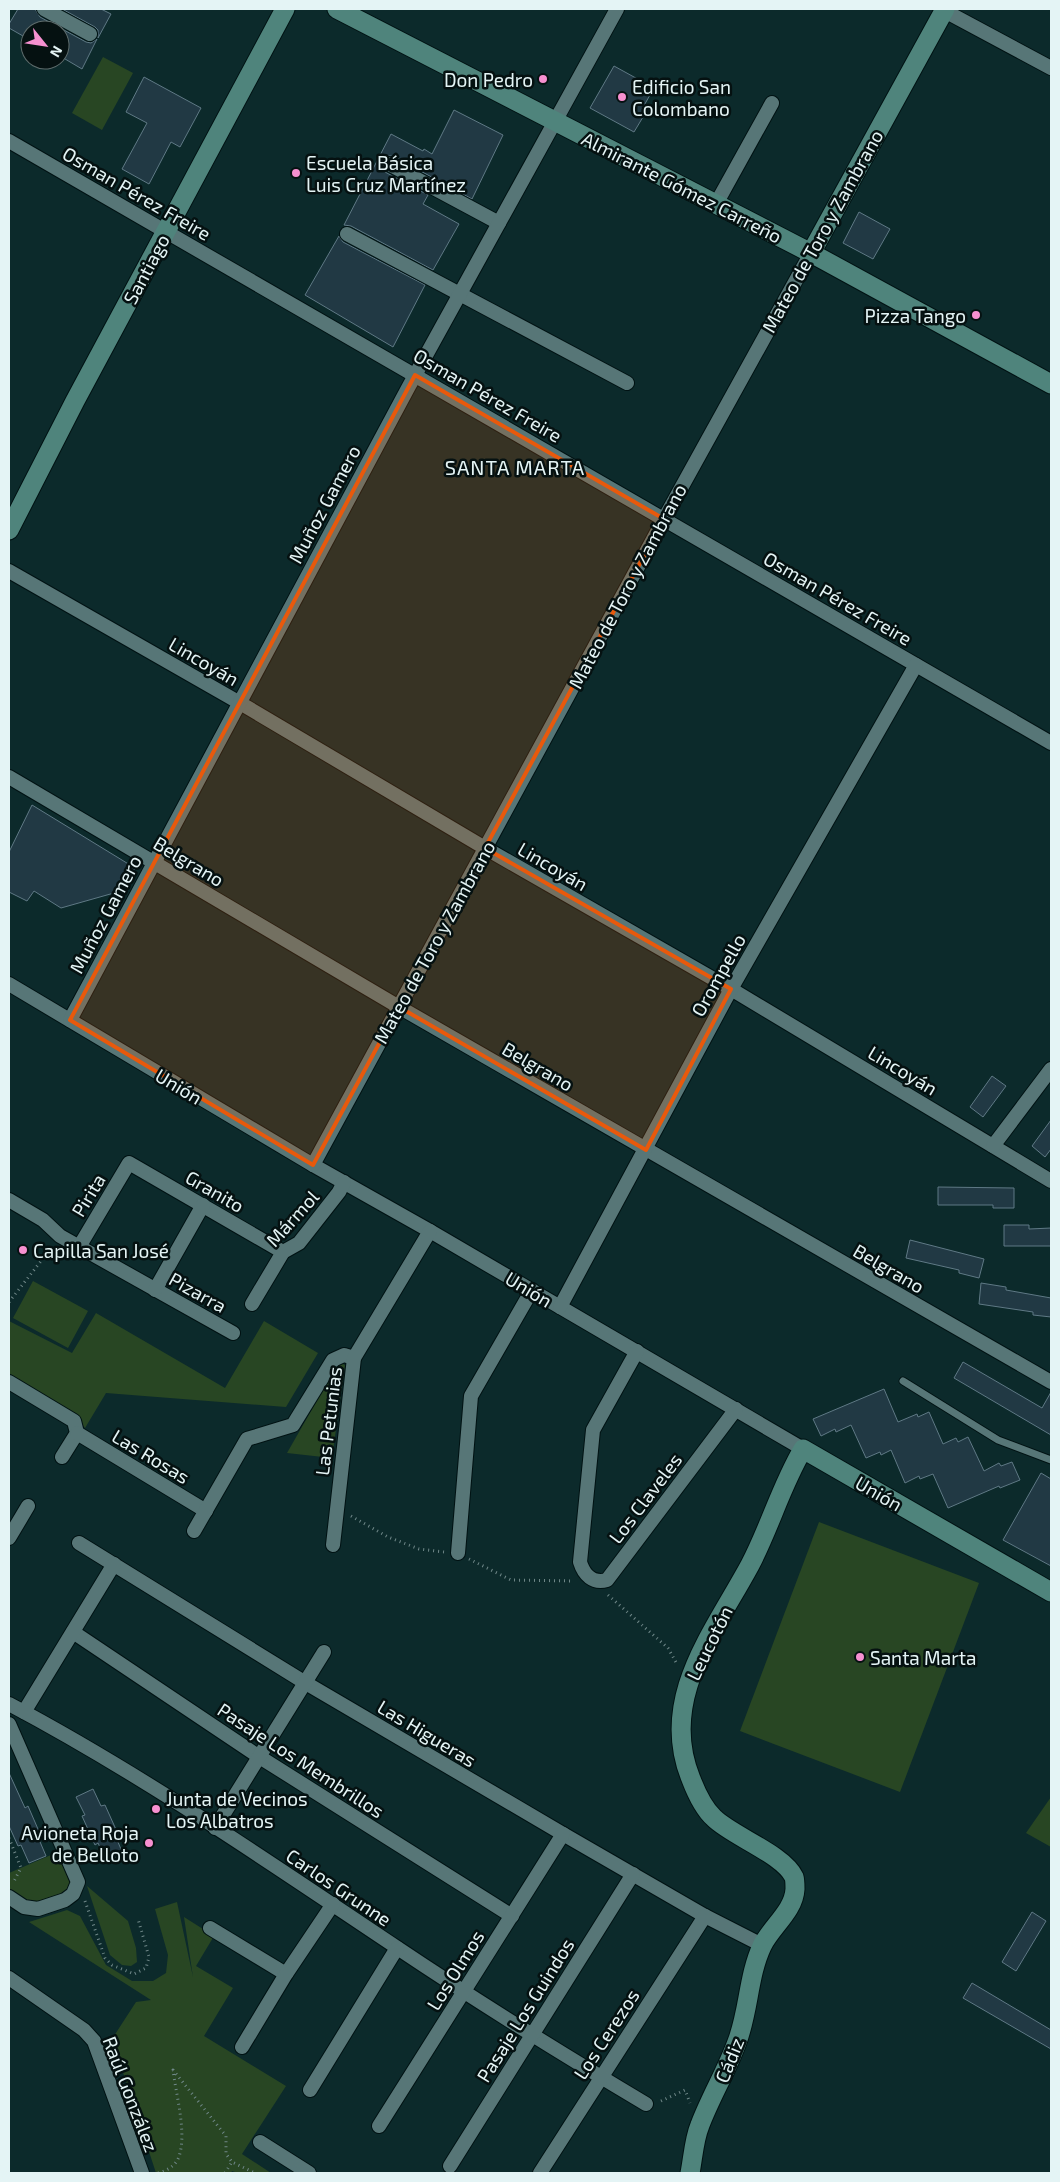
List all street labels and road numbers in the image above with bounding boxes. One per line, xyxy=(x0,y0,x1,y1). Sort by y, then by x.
street label: Mateo de Toro y Zambrano xyxy=(757,125,887,337)
street label: Almirante Gómez Carreño xyxy=(578,127,786,247)
street label: Osman Pérez Freire xyxy=(59,141,215,245)
street label: Santiago xyxy=(118,230,174,308)
street label: Osman Pérez Freire xyxy=(410,343,566,447)
street label: Muñoz Gamero xyxy=(283,441,365,567)
street label: Mateo de Toro y Zambrano xyxy=(563,480,691,692)
street label: Osman Pérez Freire xyxy=(760,546,916,650)
street label: Lincoyán xyxy=(165,632,243,690)
street label: Belgrano xyxy=(150,831,228,891)
street label: Mateo de Toro y Zambrano xyxy=(369,836,499,1048)
street label: Lincoyán xyxy=(514,837,592,895)
street label: Muñoz Gamero xyxy=(64,851,146,977)
street label: Orompello xyxy=(686,930,750,1020)
street label: Belgrano xyxy=(498,1037,578,1095)
street label: Lincoyán xyxy=(864,1040,942,1100)
street label: Unión xyxy=(152,1063,206,1109)
street label: Granito xyxy=(182,1165,248,1217)
street label: Pirita xyxy=(66,1169,110,1221)
street label: Mármol xyxy=(261,1185,323,1251)
street label: Belgrano xyxy=(849,1239,929,1297)
street label: Unión xyxy=(502,1266,556,1312)
street label: Pizarra xyxy=(165,1267,231,1317)
street label: Las Petunias xyxy=(310,1365,346,1477)
street label: Las Rosas xyxy=(108,1424,194,1488)
street label: Los Claveles xyxy=(604,1448,686,1548)
street label: Unión xyxy=(851,1470,907,1516)
street label: Leucotón xyxy=(681,1602,737,1684)
street label: Las Higueras xyxy=(374,1695,480,1771)
street label: Pasaje Los Membrillos xyxy=(214,1698,388,1822)
street label: Carlos Grunne xyxy=(282,1843,396,1931)
street label: Los Olmos xyxy=(421,1926,489,2014)
street label: Pasaje Los Guindos xyxy=(472,1934,578,2086)
street label: Los Cerezos xyxy=(568,1984,644,2084)
street label: Raúl González xyxy=(98,2033,164,2155)
street label: Cádiz xyxy=(710,2034,748,2086)

